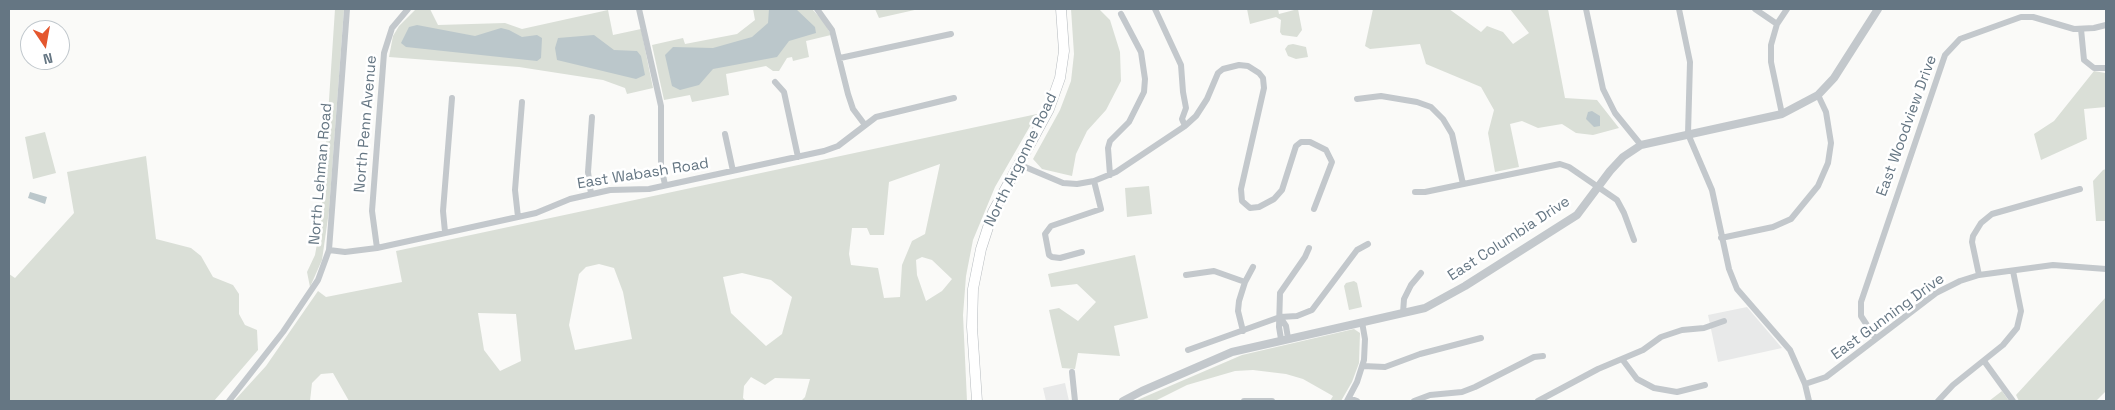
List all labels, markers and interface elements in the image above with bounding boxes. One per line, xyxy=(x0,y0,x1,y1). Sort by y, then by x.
north arrow xyxy=(20,20,70,70)
text: N xyxy=(41,49,54,68)
street label: East Woodview Drive xyxy=(1873,53,1941,199)
street label: North Penn Avenue xyxy=(351,55,381,193)
street label: North Argonne Road xyxy=(981,90,1061,230)
street label: North Lehman Road xyxy=(306,102,336,246)
street label: East Wabash Road xyxy=(576,155,710,193)
street label: East Columbia Drive xyxy=(1445,193,1573,285)
street label: East Gunning Drive xyxy=(1828,270,1948,364)

